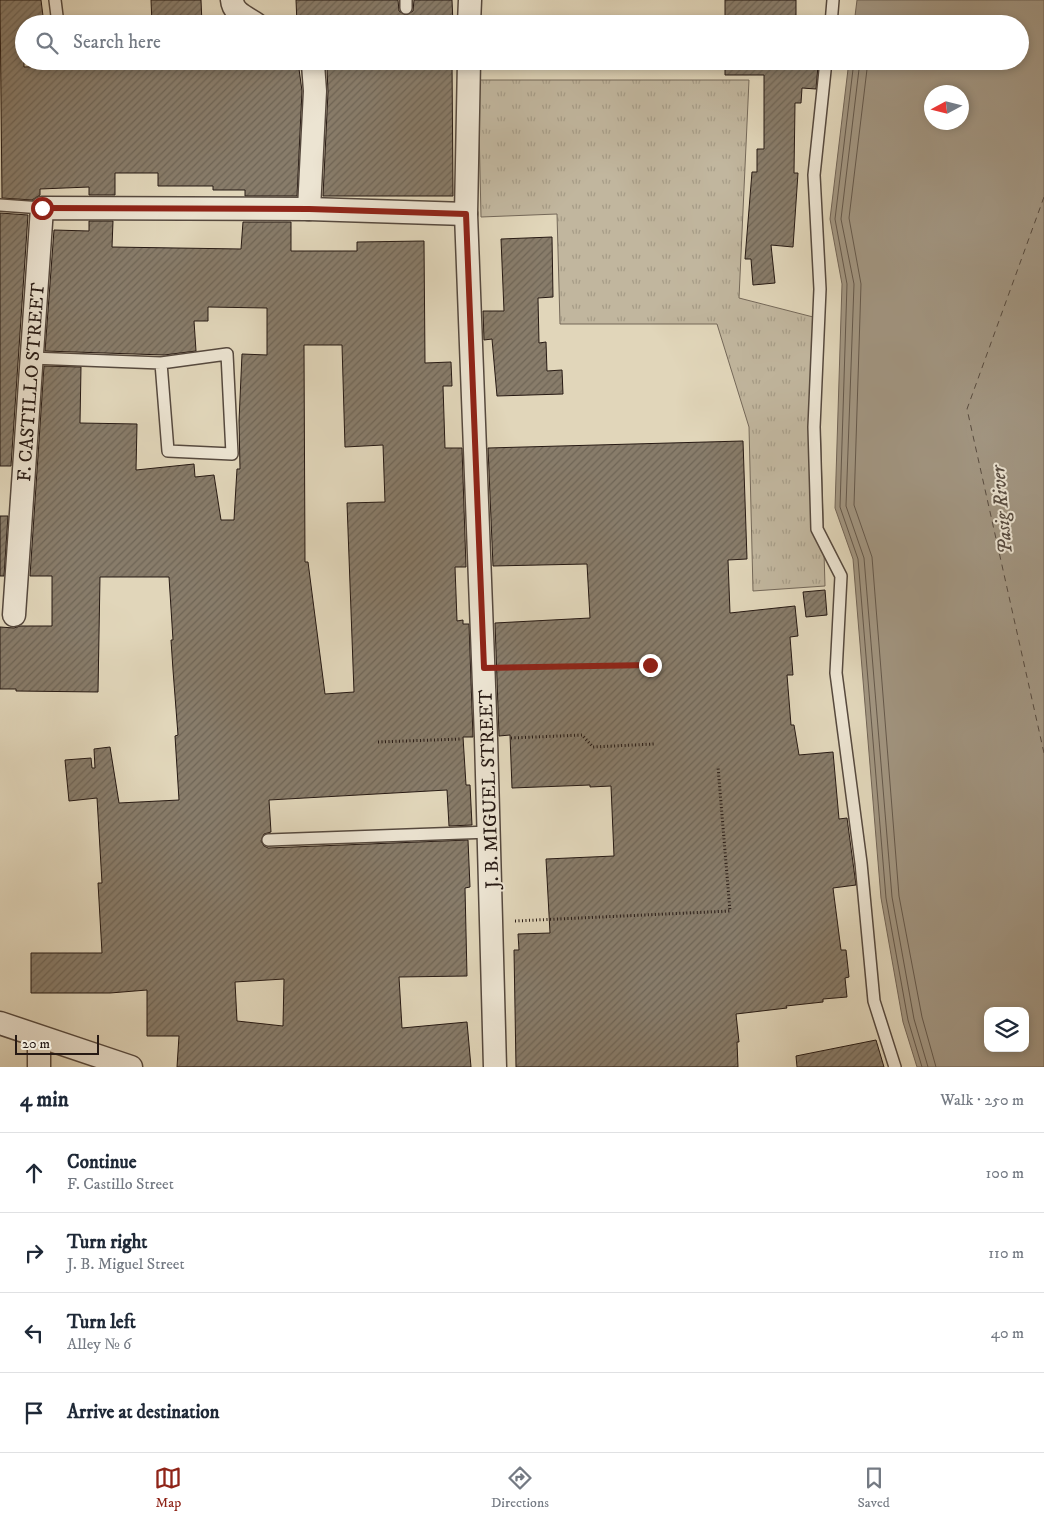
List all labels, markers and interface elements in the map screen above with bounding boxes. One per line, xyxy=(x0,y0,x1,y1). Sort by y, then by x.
search box xyxy=(15,15,1029,70)
icon: search xyxy=(33,29,61,57)
text: Search here xyxy=(73,31,161,54)
north arrow xyxy=(924,85,969,130)
route start xyxy=(31,197,54,220)
street label: F. CASTILLO STREET xyxy=(13,281,50,482)
water label: Pasig River xyxy=(986,463,1019,555)
route end xyxy=(639,654,662,677)
street label: J. B. MIGUEL STREET xyxy=(475,689,505,891)
map controls xyxy=(984,1007,1029,1052)
button: layers xyxy=(984,1007,1029,1052)
scale bar xyxy=(15,1032,99,1055)
text: 20 m xyxy=(22,1035,50,1053)
text: 4 min xyxy=(20,1087,69,1113)
text: Walk · 250 m xyxy=(940,1090,1024,1110)
text: Continue xyxy=(67,1151,137,1174)
icon: ahead xyxy=(20,1159,48,1187)
text: 100 m xyxy=(986,1163,1024,1183)
text: F. Castillo Street xyxy=(67,1174,174,1194)
text: Turn right xyxy=(67,1231,147,1254)
icon: right xyxy=(20,1239,48,1267)
text: 110 m xyxy=(988,1243,1024,1263)
text: J. B. Miguel Street xyxy=(67,1254,185,1274)
text: Turn left xyxy=(67,1311,136,1334)
icon: left xyxy=(20,1319,48,1347)
text: 40 m xyxy=(991,1323,1024,1343)
text: Alley № 6 xyxy=(67,1334,131,1354)
icon: arrive xyxy=(20,1399,48,1427)
text: Arrive at destination xyxy=(67,1401,219,1424)
tab: Map xyxy=(154,1464,182,1512)
tab: Directions xyxy=(491,1464,549,1512)
tab: Saved xyxy=(858,1464,890,1512)

